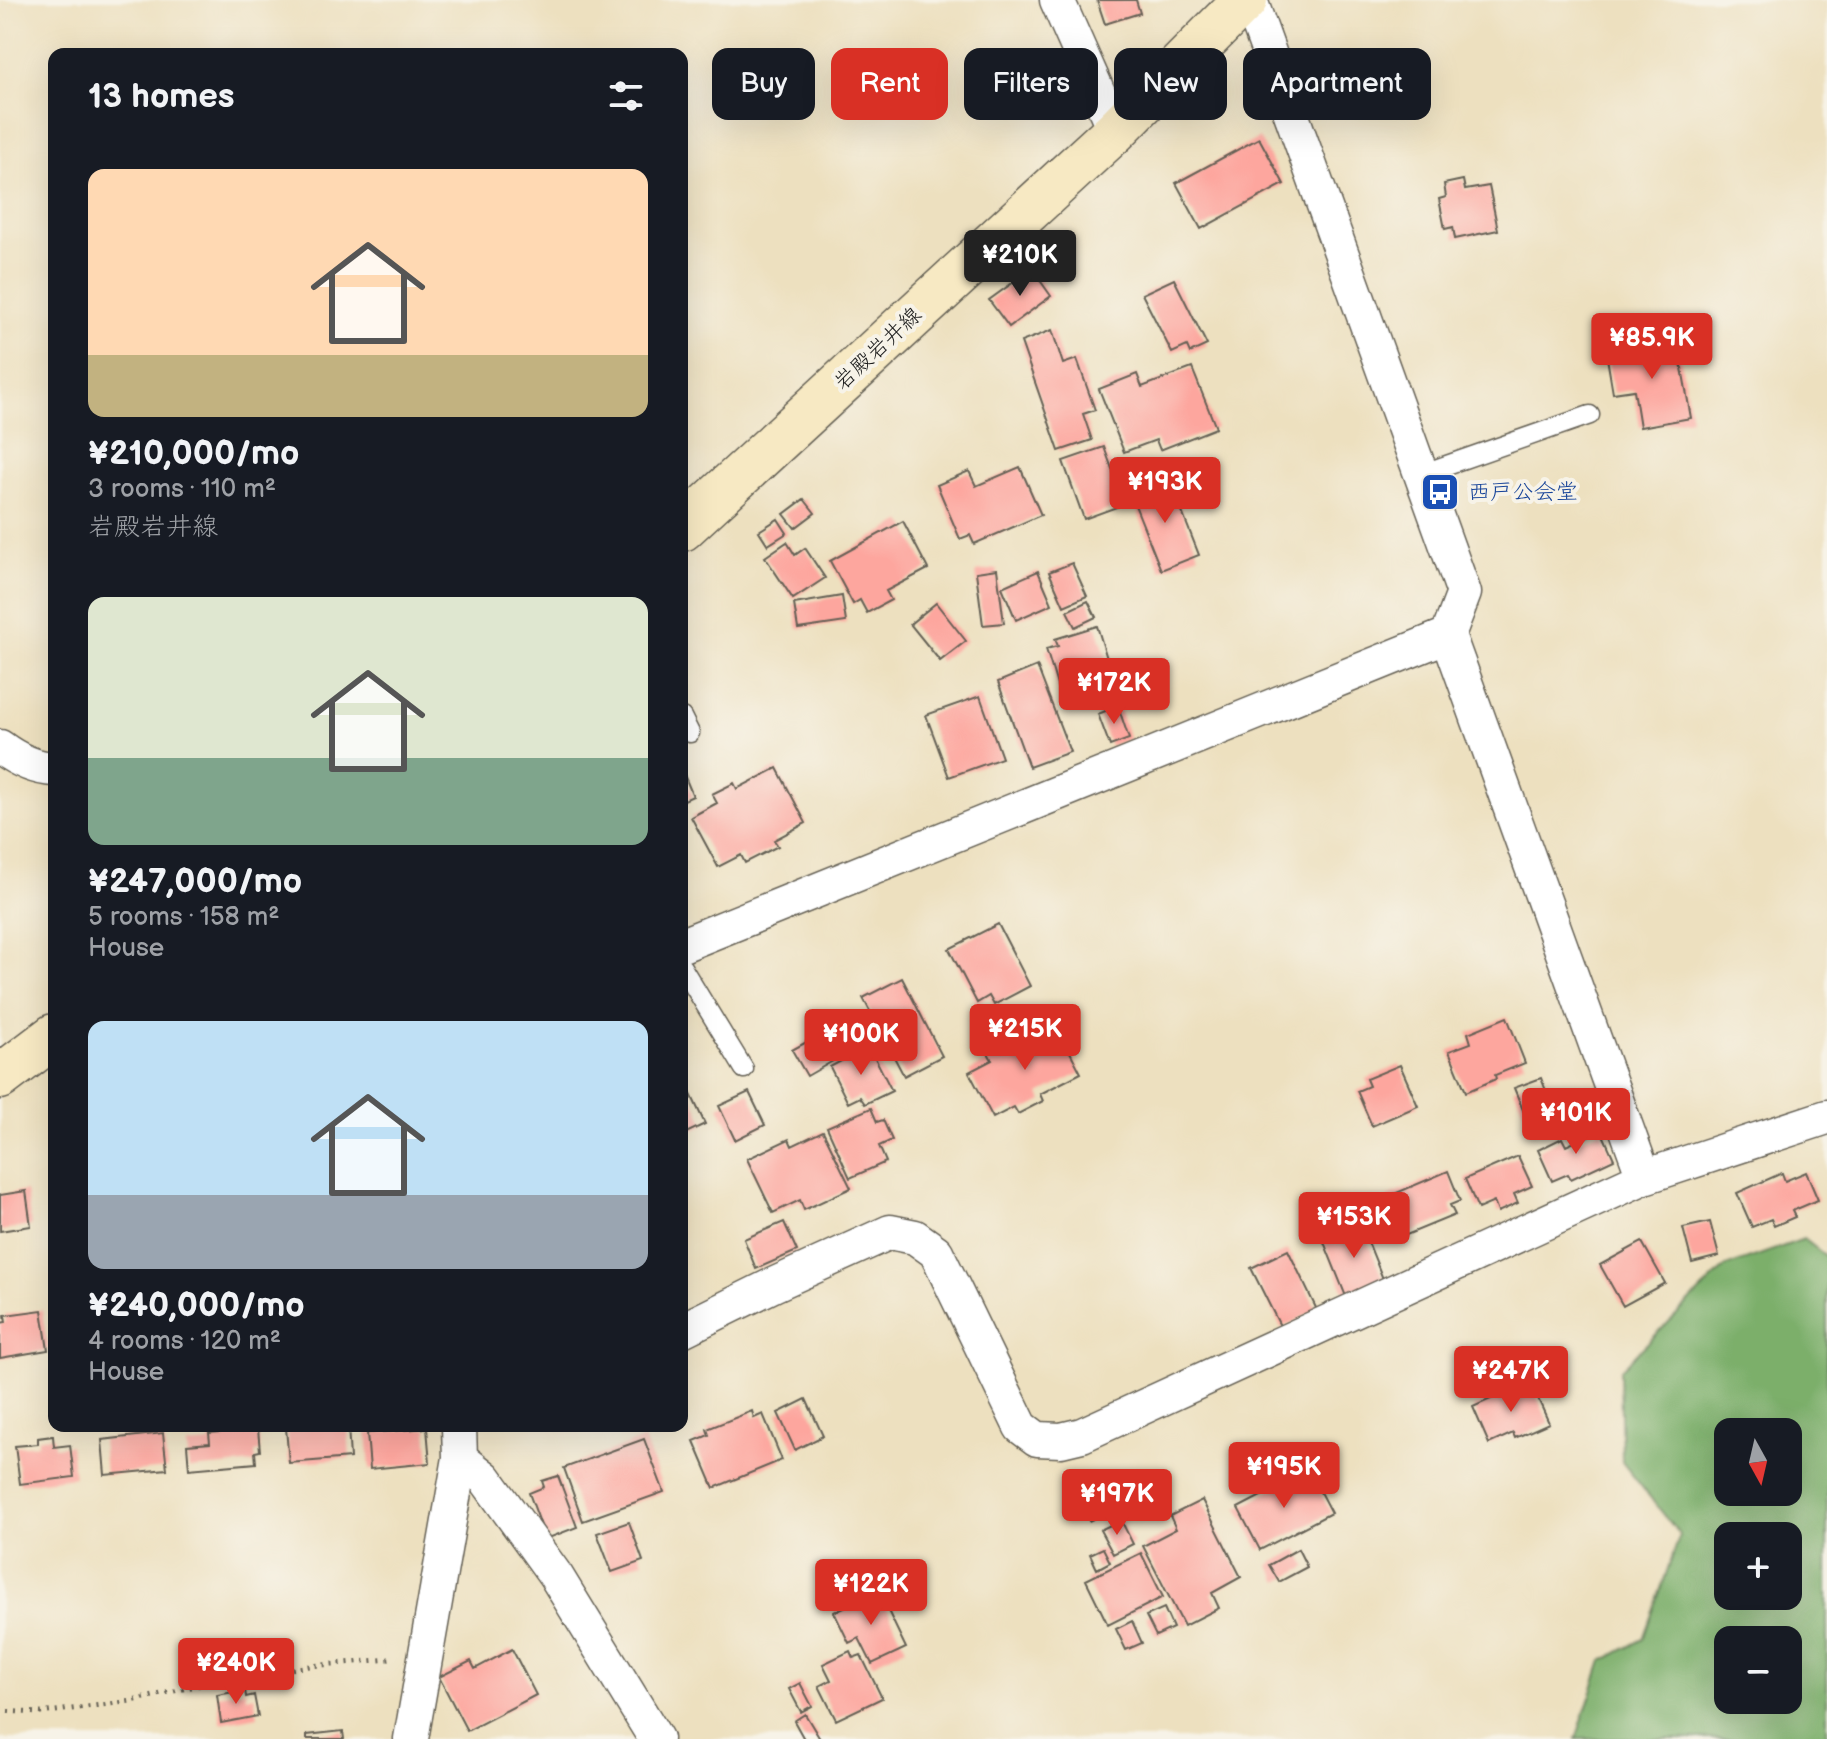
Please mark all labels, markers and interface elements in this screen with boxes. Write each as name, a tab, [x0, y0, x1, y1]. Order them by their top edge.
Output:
chip: Buy	[712, 48, 815, 120]
chip: Rent	[831, 48, 948, 120]
chip: Filters	[964, 48, 1098, 120]
chip: New	[1114, 48, 1227, 120]
chip: Apartment	[1243, 48, 1431, 120]
icon: filters	[604, 74, 648, 118]
text: 13 homes	[88, 76, 235, 117]
icon: home	[296, 221, 440, 365]
pin: ¥210K	[964, 230, 1076, 298]
text: ¥210K	[982, 240, 1058, 271]
street label: 岩殿岩井線	[829, 302, 927, 396]
pin: ¥85.9K	[1587, 313, 1717, 381]
text: ¥85.9K	[1609, 323, 1695, 354]
text: ¥210,000/mo	[88, 433, 299, 474]
pin: ¥193K	[1109, 457, 1221, 525]
text: ¥193K	[1127, 467, 1203, 498]
bus stop icon: 西戸公会堂	[1419, 471, 1461, 513]
text: 3 rooms · 110 m²	[88, 474, 276, 505]
place label: 西戸公会堂	[1468, 479, 1578, 506]
text: 岩殿岩井線	[88, 512, 218, 543]
icon: home	[296, 649, 440, 793]
pin: ¥172K	[1058, 658, 1170, 726]
text: ¥172K	[1077, 668, 1151, 699]
text: ¥247,000/mo	[88, 861, 302, 902]
text: 5 rooms · 158 m²	[88, 902, 280, 933]
text: House	[88, 933, 164, 964]
pin: ¥215K	[969, 1004, 1081, 1072]
pin: ¥100K	[805, 1009, 917, 1077]
text: ¥215K	[988, 1014, 1062, 1045]
text: ¥100K	[822, 1019, 900, 1050]
icon: home	[296, 1073, 440, 1217]
pin: ¥101K	[1520, 1088, 1632, 1156]
text: ¥101K	[1540, 1098, 1612, 1129]
pin: ¥153K	[1298, 1192, 1410, 1260]
text: ¥153K	[1317, 1202, 1391, 1233]
text: ¥240,000/mo	[88, 1285, 305, 1326]
text: 4 rooms · 120 m²	[88, 1326, 281, 1357]
pin: ¥247K	[1455, 1346, 1567, 1414]
text: ¥247K	[1472, 1356, 1550, 1387]
text: House	[88, 1357, 164, 1388]
north arrow	[1714, 1418, 1802, 1506]
map controls	[1714, 1418, 1802, 1714]
pin: ¥195K	[1228, 1442, 1340, 1510]
text: ¥195K	[1247, 1452, 1321, 1483]
pin: ¥197K	[1061, 1469, 1173, 1537]
text: ¥197K	[1080, 1479, 1154, 1510]
button: +	[1714, 1522, 1802, 1610]
pin: ¥122K	[815, 1559, 927, 1627]
text: ¥122K	[833, 1569, 909, 1600]
button: −	[1714, 1626, 1802, 1714]
pin: ¥240K	[180, 1638, 292, 1706]
text: ¥240K	[196, 1648, 276, 1679]

